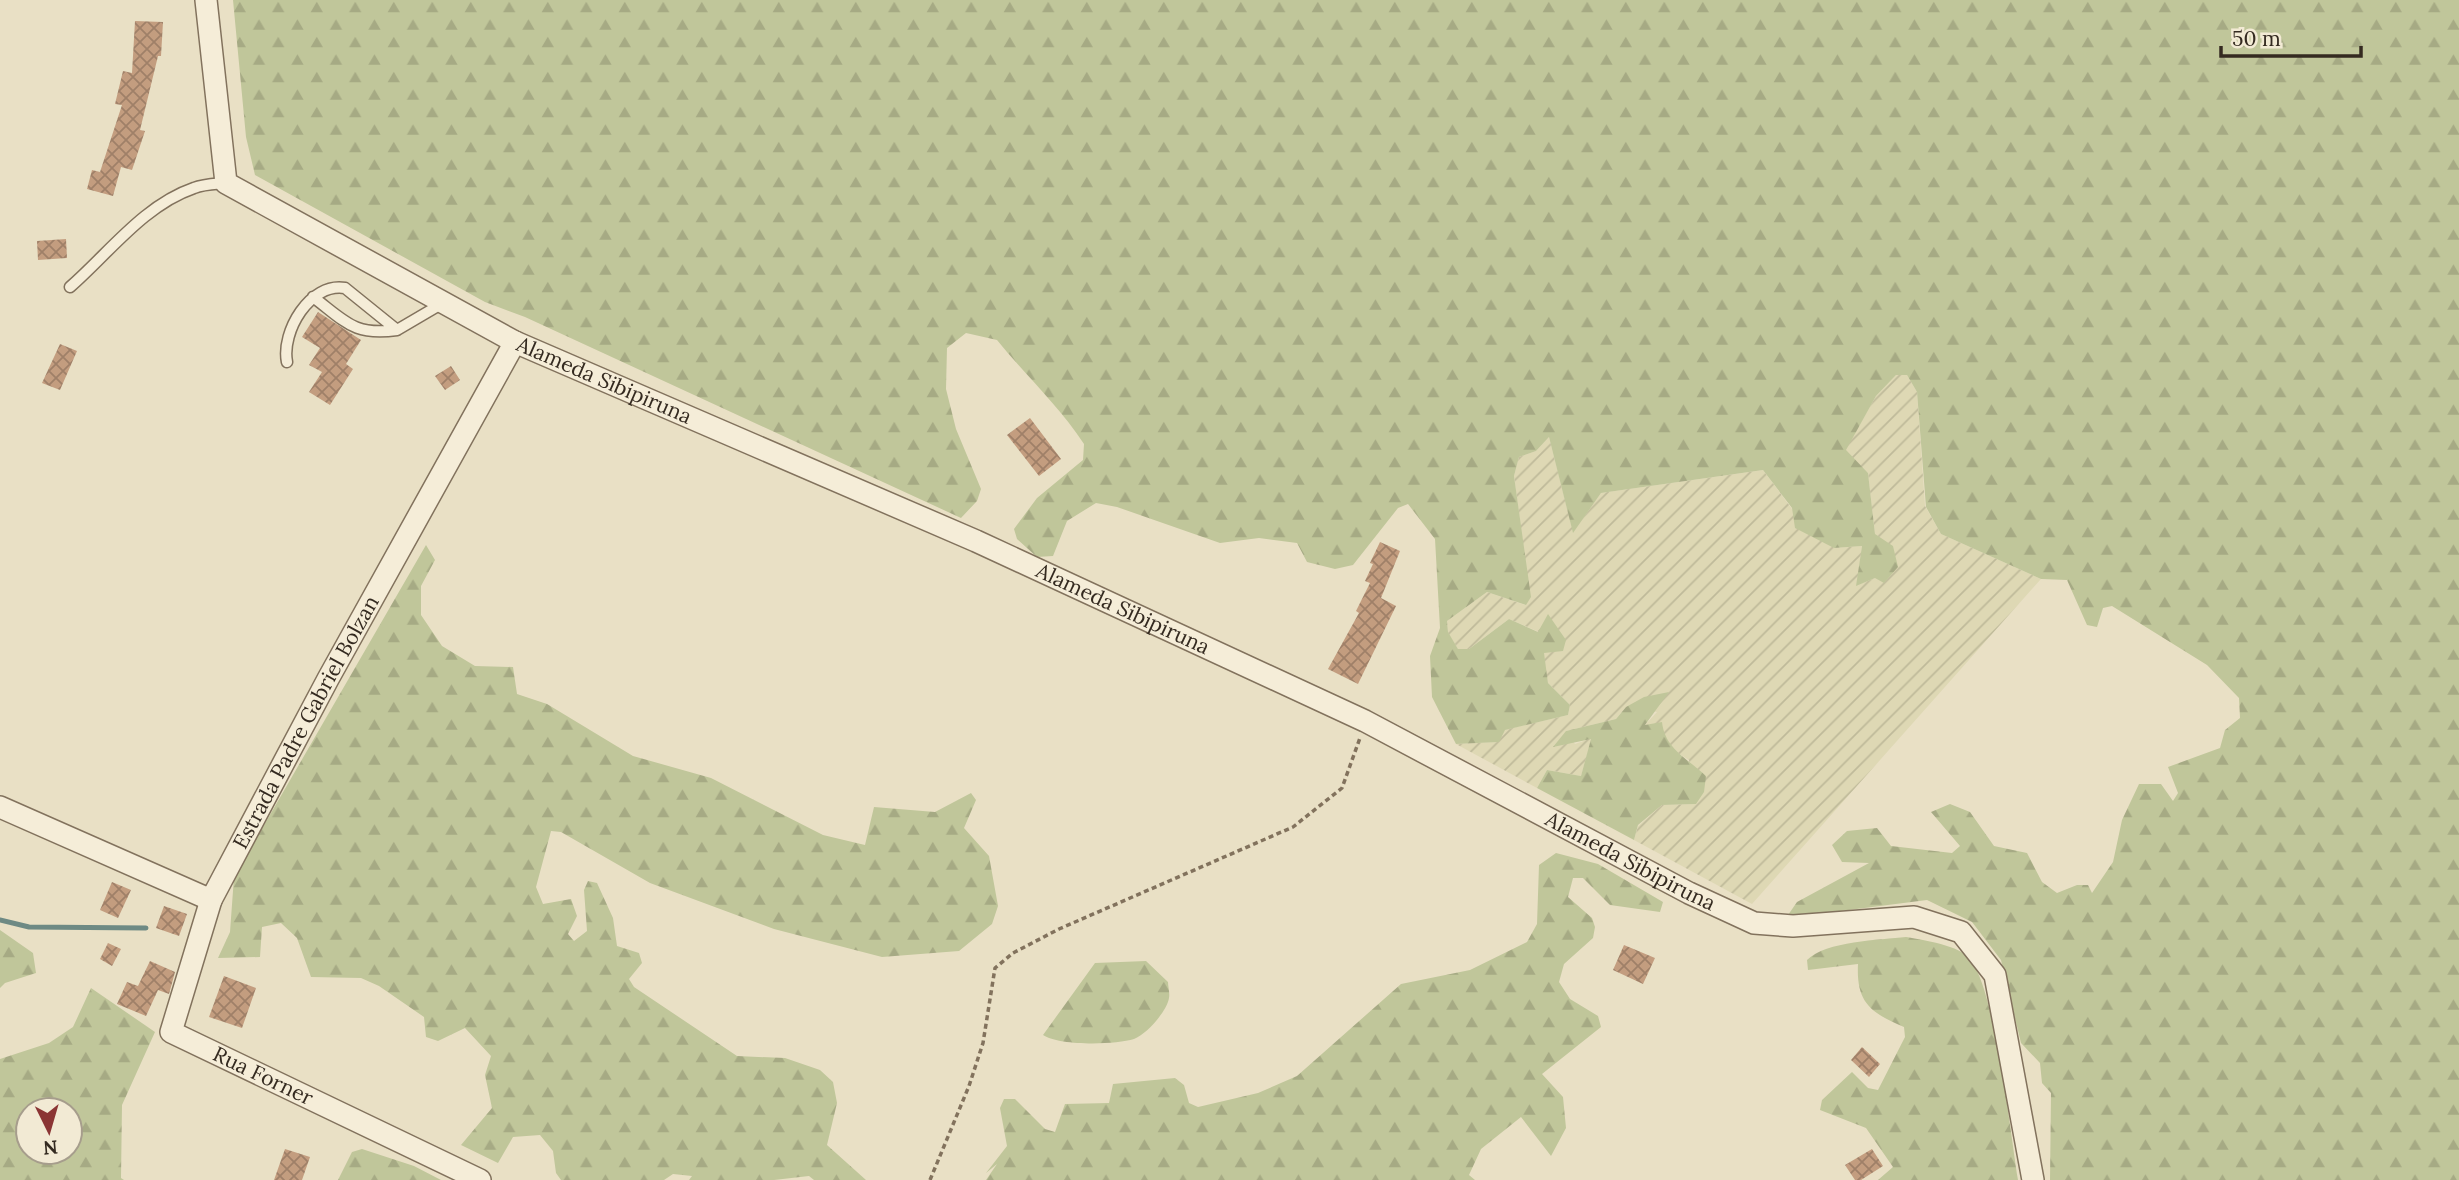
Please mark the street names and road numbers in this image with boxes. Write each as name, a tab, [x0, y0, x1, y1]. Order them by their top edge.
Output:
street label: Alameda Sibipiruna	[512, 330, 696, 430]
street label: Alameda Sibipiruna	[1031, 556, 1214, 660]
street label: Estrada Padre Gabriel Bolzan	[227, 591, 385, 853]
street label: Alameda Sibipiruna	[1540, 805, 1720, 916]
street label: Rua Forner	[209, 1040, 318, 1111]

